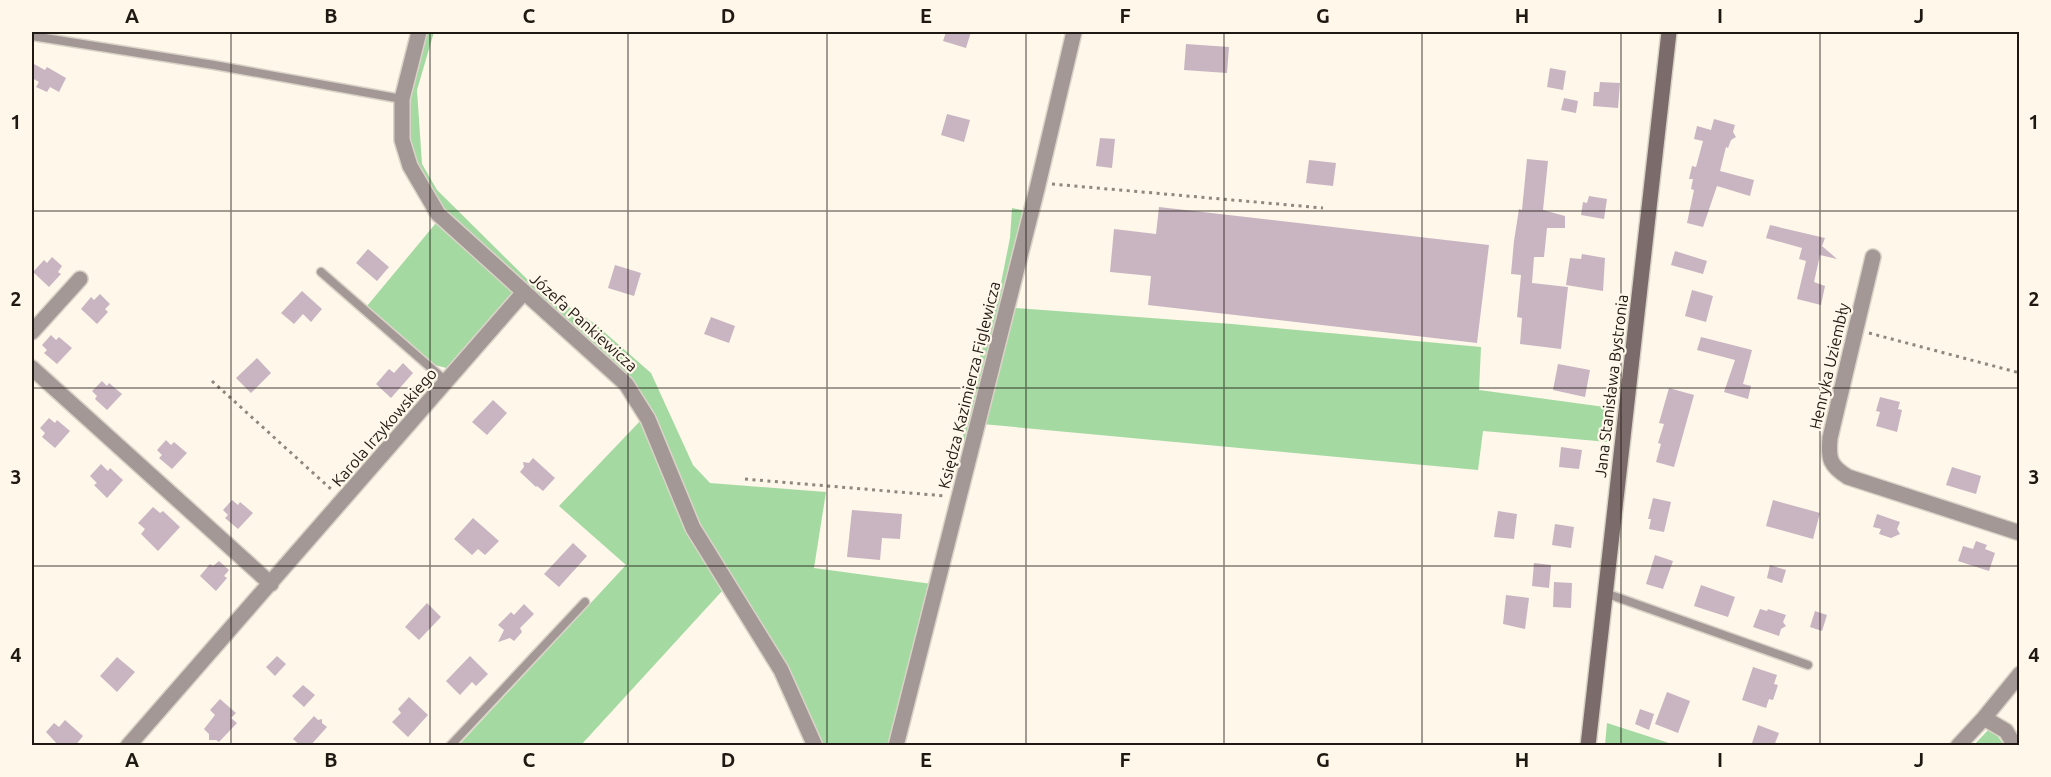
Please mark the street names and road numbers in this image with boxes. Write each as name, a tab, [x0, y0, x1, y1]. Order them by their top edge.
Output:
street label: Józefa Pankiewicza	[527, 269, 641, 375]
street label: Księdza Kazimierza Figlewicza	[934, 279, 1004, 491]
street label: Jana Stanisława Bystronia	[1591, 293, 1631, 479]
street label: Henryka Uziembły	[1806, 301, 1852, 431]
street label: Karola Irzykowskiego	[328, 364, 440, 490]

